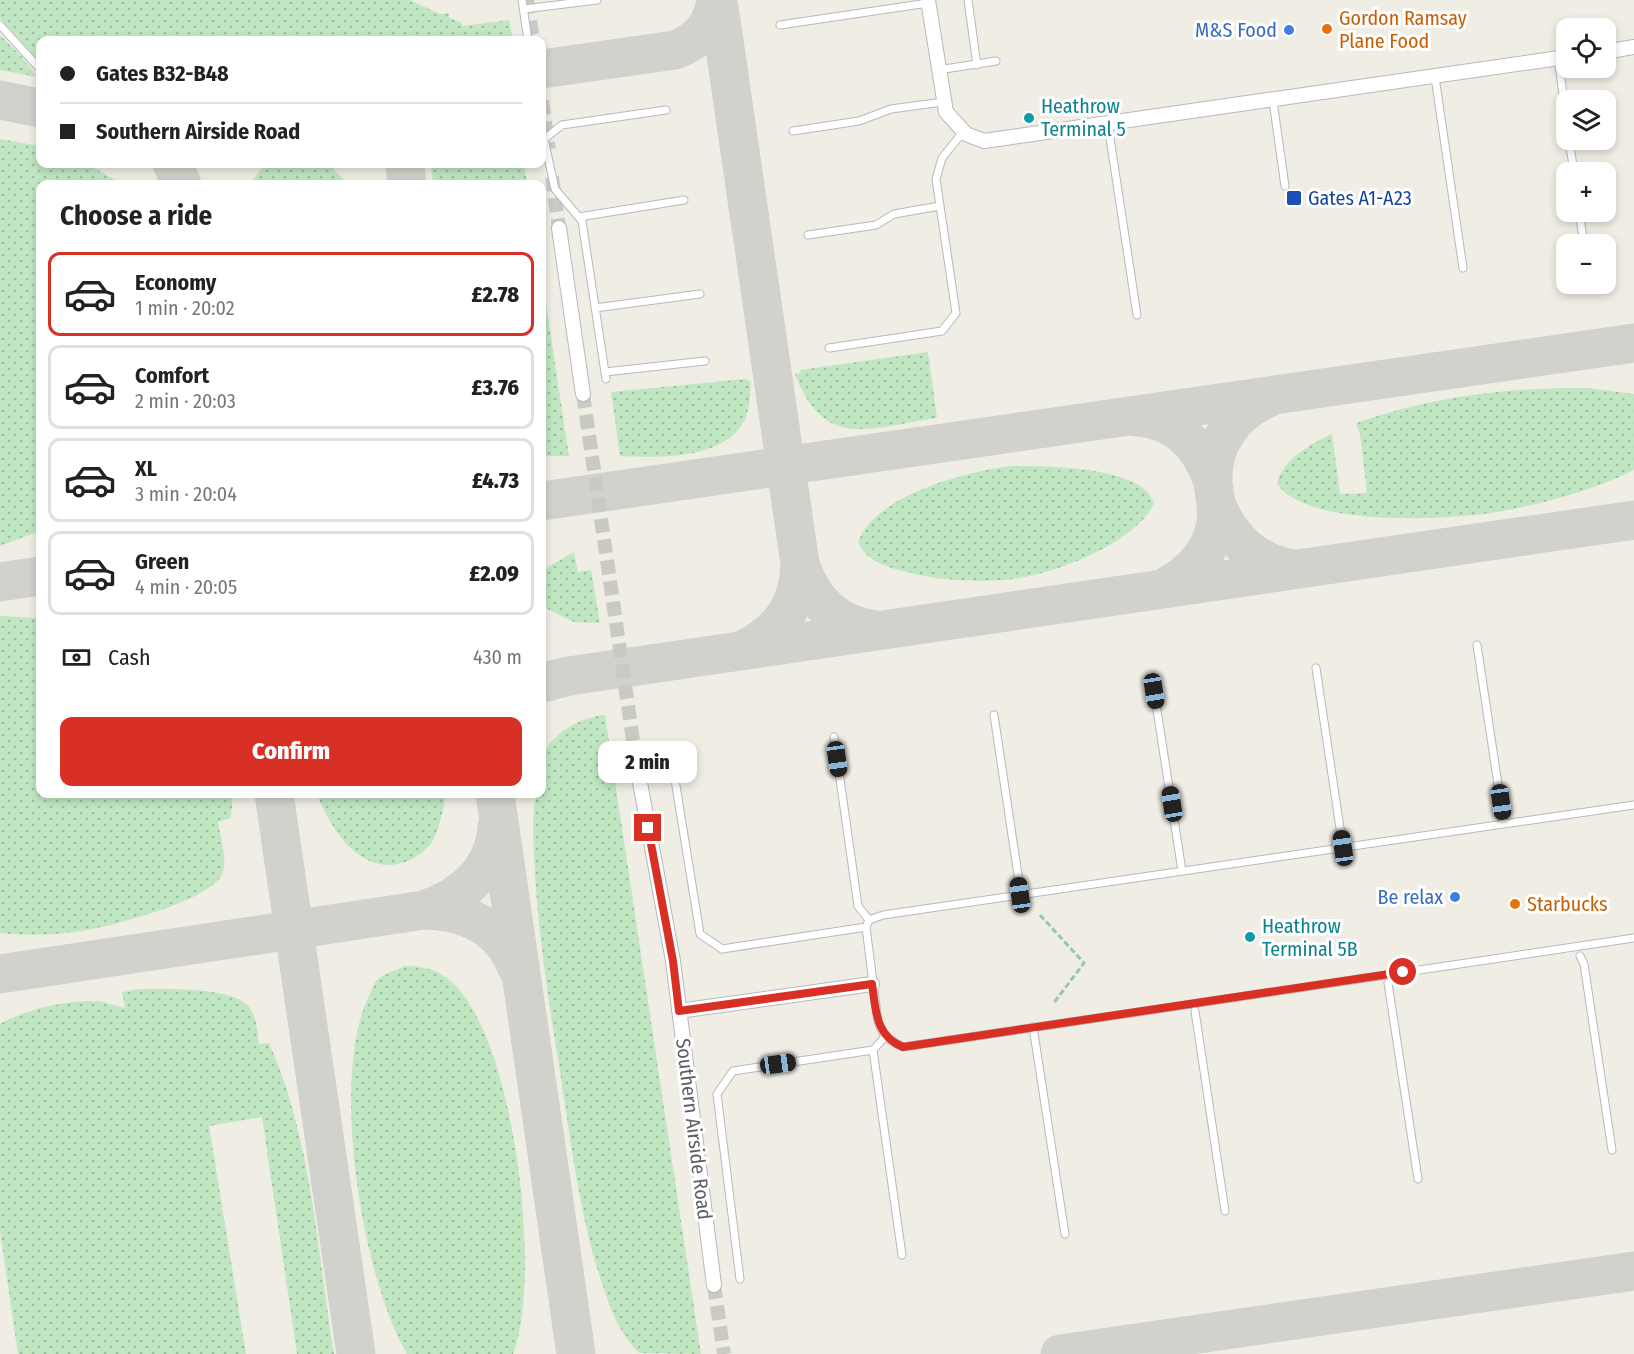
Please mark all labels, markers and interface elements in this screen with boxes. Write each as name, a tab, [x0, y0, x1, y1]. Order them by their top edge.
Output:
place label: Gordon Ramsay Plane Food	[1339, 6, 1467, 53]
place label: M&S Food	[1195, 18, 1277, 42]
map controls	[1556, 18, 1616, 294]
button: locate	[1556, 18, 1616, 78]
marker: Gordon Ramsay Plane Food	[1320, 22, 1334, 36]
marker: M&S Food	[1282, 23, 1296, 37]
text: Gates B32-B48	[96, 60, 229, 87]
button: layers	[1556, 90, 1616, 150]
place label: Heathrow Terminal 5	[1041, 94, 1126, 141]
marker: Heathrow Terminal 5	[1022, 111, 1036, 125]
text: Southern Airside Road	[96, 118, 300, 145]
button: +	[1556, 162, 1616, 222]
place label: Gates A1-A23	[1308, 186, 1412, 210]
marker: Gates A1-A23	[1285, 189, 1303, 207]
text: Choose a ride	[60, 200, 212, 232]
button: −	[1556, 234, 1616, 294]
icon: car	[63, 267, 117, 321]
text: Economy	[135, 269, 216, 296]
text: £2.78	[472, 281, 519, 308]
text: 1 min · 20:02	[135, 296, 235, 320]
icon: car	[63, 360, 117, 414]
text: Comfort	[135, 362, 209, 389]
text: £3.76	[472, 374, 519, 401]
text: 2 min · 20:03	[135, 389, 236, 413]
icon: car	[63, 453, 117, 507]
text: XL	[135, 455, 157, 482]
text: £4.73	[472, 467, 519, 494]
text: 3 min · 20:04	[135, 482, 237, 506]
icon: car	[63, 546, 117, 600]
text: Green	[135, 548, 189, 575]
text: £2.09	[469, 560, 519, 587]
text: 4 min · 20:05	[135, 575, 237, 599]
icon: cash	[60, 641, 93, 674]
text: Cash	[108, 644, 151, 671]
text: 430 m	[473, 645, 522, 669]
car	[1142, 672, 1166, 710]
button: Confirm	[60, 717, 522, 786]
car	[826, 740, 848, 778]
callout: 2 min	[598, 741, 698, 783]
text: 2 min	[625, 750, 670, 774]
car	[1490, 783, 1512, 821]
car	[1160, 785, 1184, 823]
route end	[634, 814, 661, 841]
car	[1332, 829, 1354, 867]
car	[1009, 876, 1031, 914]
place label: Be relax	[1377, 885, 1443, 909]
marker: Be relax	[1448, 890, 1462, 904]
place label: Starbucks	[1527, 892, 1608, 916]
marker: Starbucks	[1508, 897, 1522, 911]
place label: Heathrow Terminal 5B	[1262, 914, 1358, 961]
marker: Heathrow Terminal 5B	[1243, 930, 1257, 944]
route start	[1389, 958, 1416, 985]
street label: Southern Airside Road	[671, 1037, 717, 1221]
car	[759, 1053, 797, 1075]

